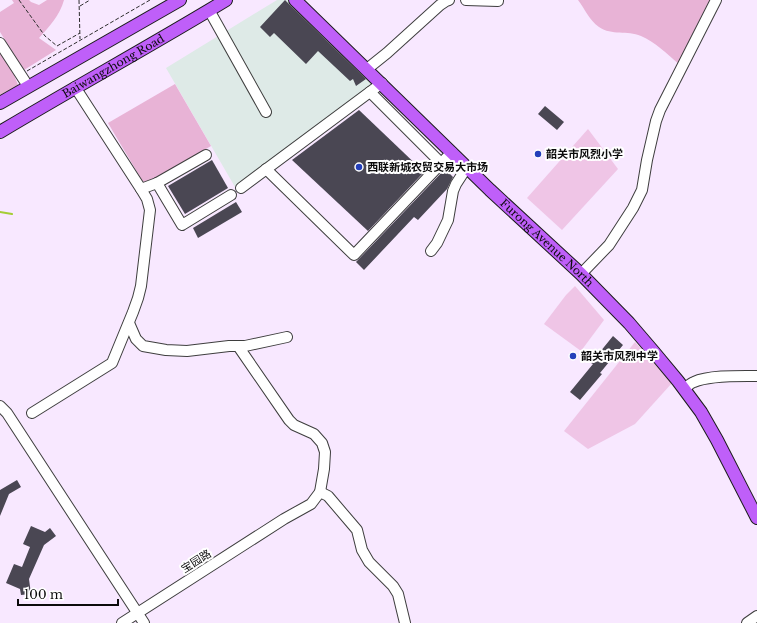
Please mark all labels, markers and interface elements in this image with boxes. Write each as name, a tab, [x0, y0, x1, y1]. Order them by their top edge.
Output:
street label: Baiwangzhong Road	[60, 31, 167, 101]
place label: 韶关市风烈小学	[546, 147, 623, 161]
marker: 韶关市风烈小学	[533, 149, 543, 159]
place label: 西联新城农贸交易大市场	[367, 160, 488, 174]
marker: 西联新城农贸交易大市场	[354, 162, 364, 172]
street label: Furong Avenue North	[497, 196, 597, 290]
place label: 韶关市风烈中学	[581, 349, 658, 363]
marker: 韶关市风烈中学	[568, 351, 578, 361]
street label: 宝园路	[178, 546, 214, 576]
scale bar	[18, 581, 118, 607]
text: 100 m	[24, 587, 63, 602]

